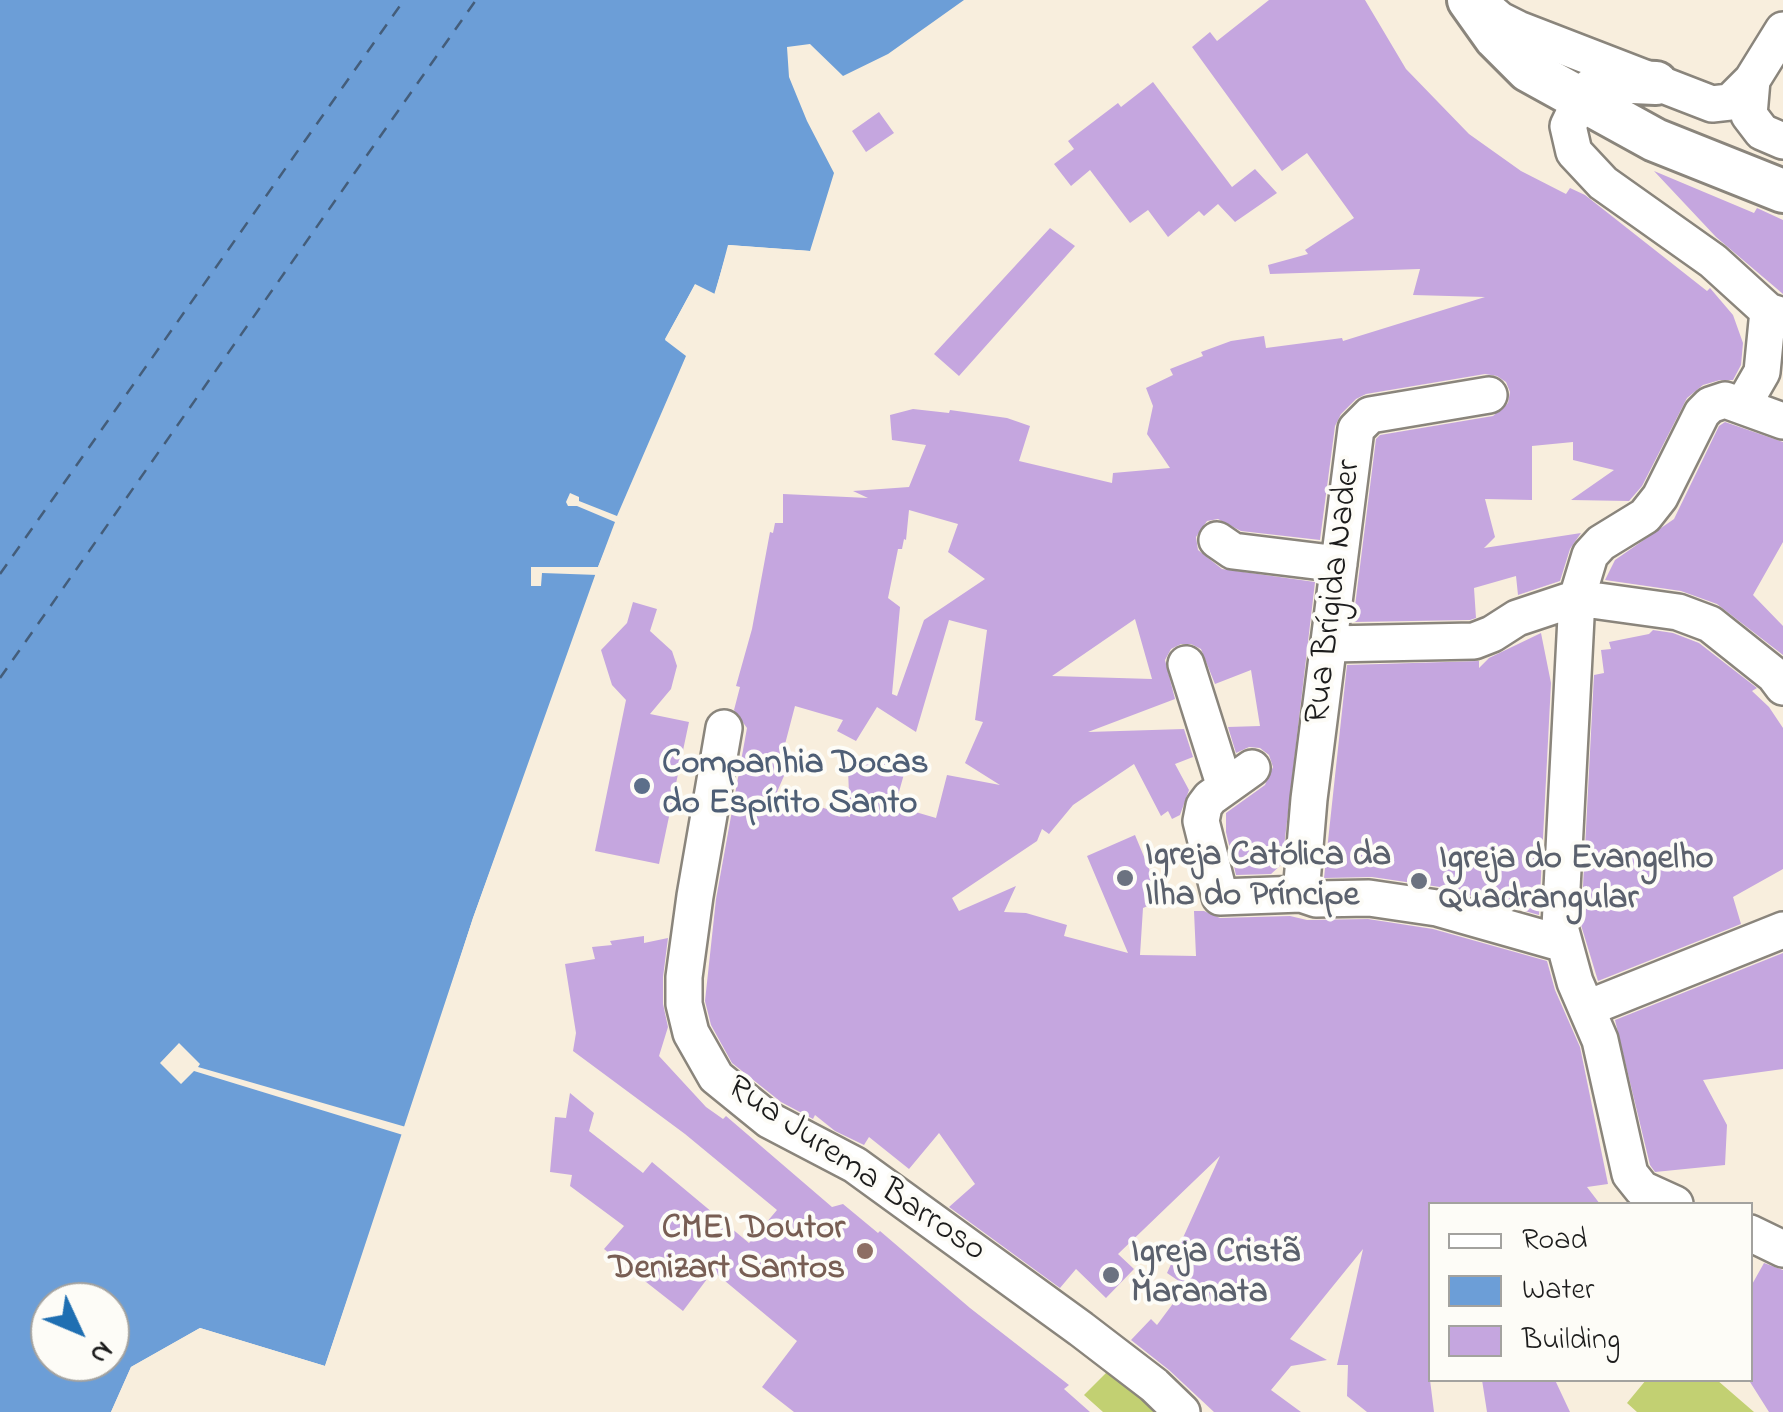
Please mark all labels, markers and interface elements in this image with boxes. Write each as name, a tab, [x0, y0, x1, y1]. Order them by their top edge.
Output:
street label: Rua Brígida Nader	[1299, 458, 1373, 726]
place label: Companhia Docas do Espírito Santo	[662, 745, 928, 827]
marker: Companhia Docas do Espírito Santo	[631, 775, 653, 797]
place label: Igreja Católica da Ilha do Príncipe	[1145, 837, 1391, 919]
place label: Igreja do Evangelho Quadrangular	[1439, 840, 1714, 922]
marker: Igreja Católica da Ilha do Príncipe	[1114, 867, 1136, 889]
marker: Igreja do Evangelho Quadrangular	[1408, 870, 1430, 892]
street label: Rua Jurema Barroso	[717, 1069, 993, 1273]
legend	[1428, 1202, 1753, 1382]
place label: CMEI Doutor Denizart Santos	[609, 1210, 845, 1292]
text: Road	[1522, 1219, 1587, 1263]
place label: Igreja Cristã Maranata	[1131, 1234, 1300, 1316]
marker: CMEI Doutor Denizart Santos	[854, 1240, 876, 1262]
marker: Igreja Cristã Maranata	[1100, 1264, 1122, 1286]
text: Water	[1522, 1269, 1594, 1313]
north arrow	[30, 1282, 130, 1382]
text: Building	[1522, 1319, 1620, 1363]
text: N	[79, 1331, 122, 1373]

